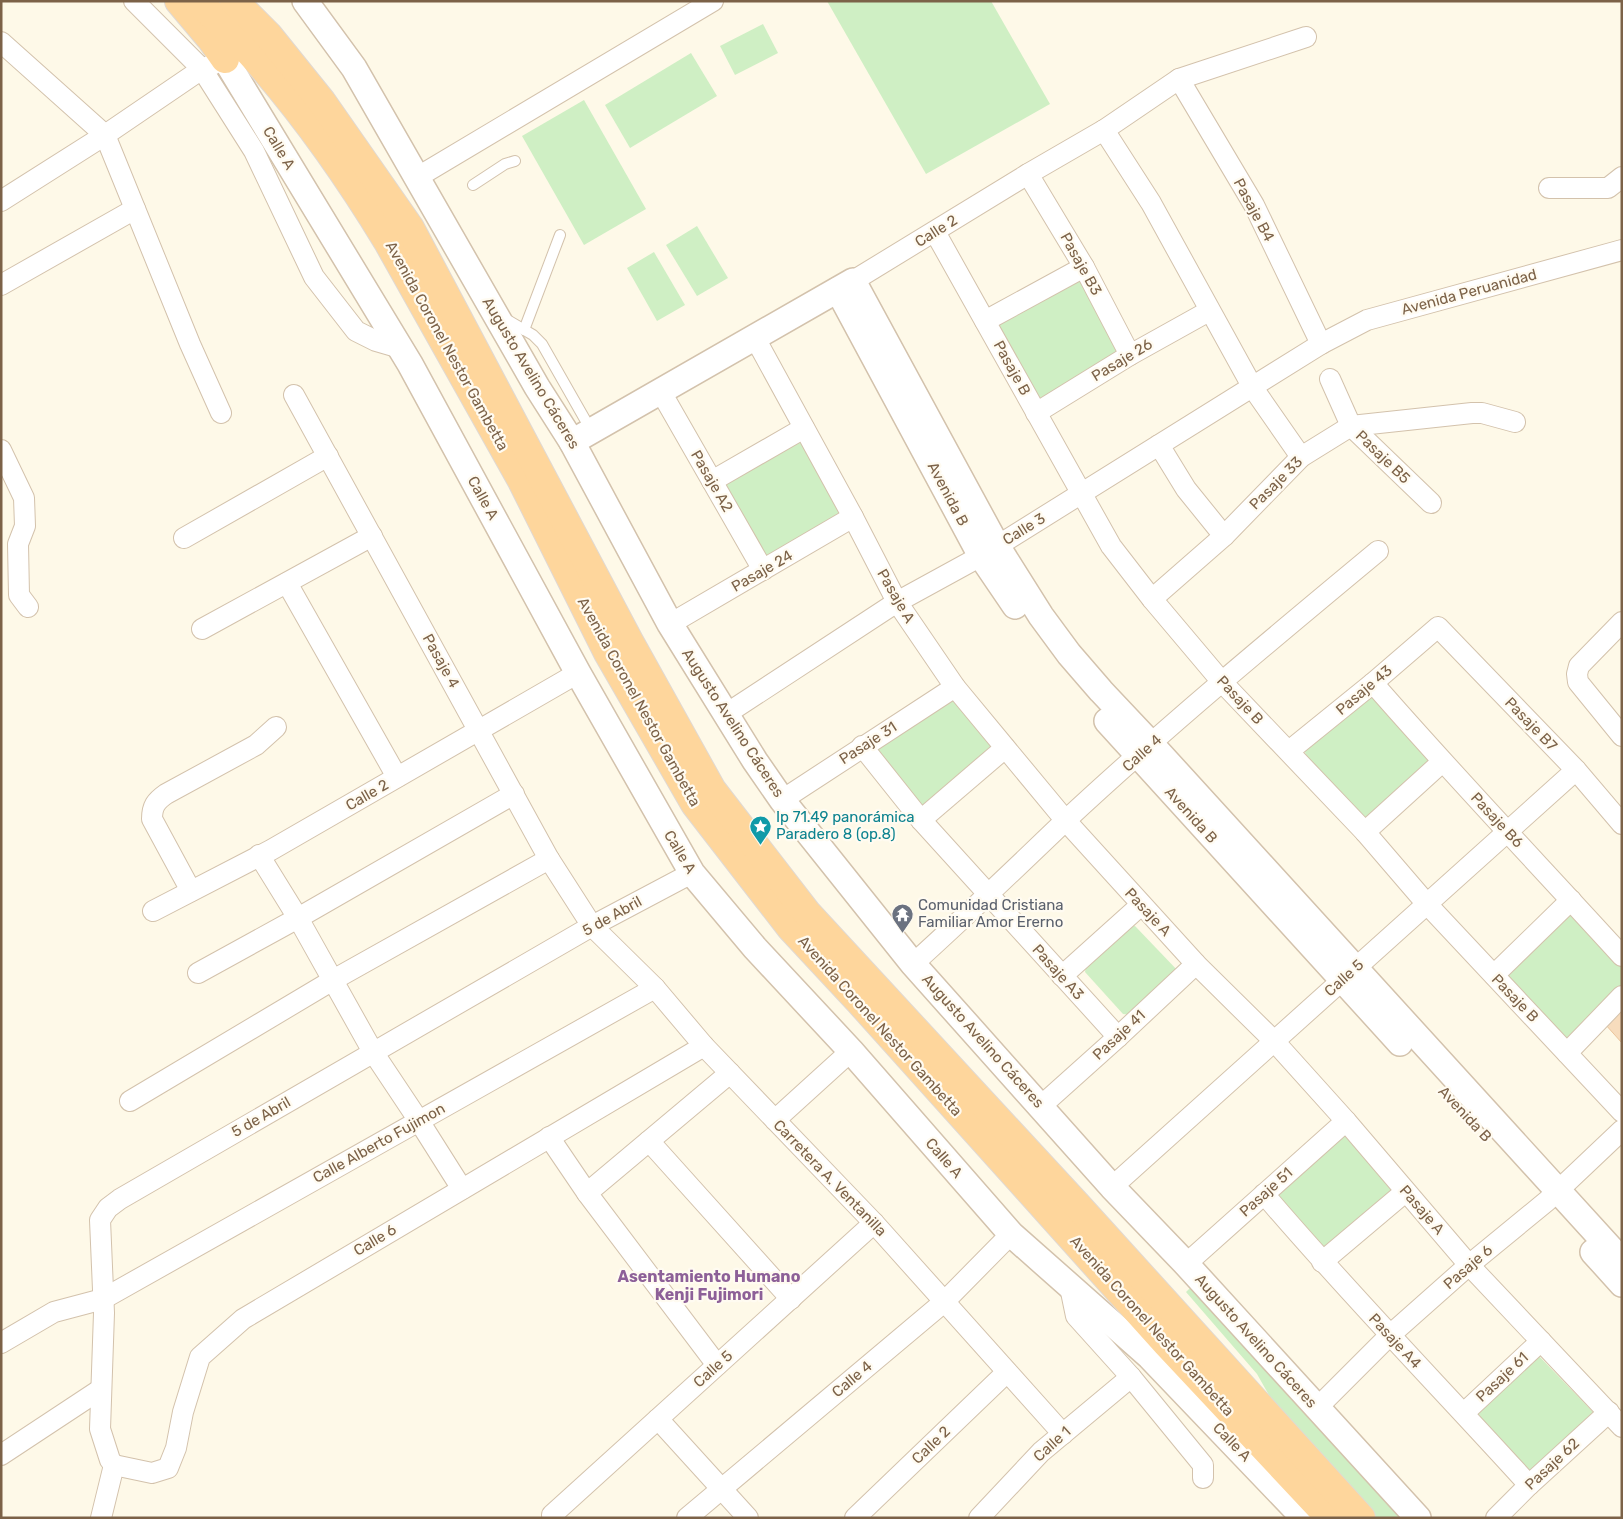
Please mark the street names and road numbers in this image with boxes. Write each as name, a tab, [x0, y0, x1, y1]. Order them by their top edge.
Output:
street label: Calle A	[259, 123, 299, 173]
street label: Pasaje B4	[1230, 175, 1278, 245]
street label: Calle 2	[912, 211, 961, 251]
street label: Pasaje B3	[1056, 230, 1106, 298]
street label: Avenida Coronel Nestor Gambetta	[382, 238, 512, 454]
street label: Avenida Peruanidad	[1399, 265, 1539, 319]
street label: Augusto Avelino Cáceres	[479, 294, 584, 452]
street label: Pasaje 26	[1088, 335, 1156, 385]
street label: Pasaje B	[990, 338, 1034, 398]
street label: Pasaje B5	[1352, 427, 1414, 487]
street label: Pasaje A2	[687, 447, 737, 515]
street label: Pasaje 33	[1246, 453, 1306, 513]
street label: Avenida B	[924, 459, 972, 529]
street label: Calle A	[464, 473, 502, 523]
street label: Calle 3	[999, 509, 1049, 549]
street label: Pasaje 24	[728, 546, 796, 596]
street label: Pasaje A	[873, 566, 919, 626]
street label: Avenida Coronel Nestor Gambetta	[574, 594, 704, 810]
street label: Pasaje 4	[419, 631, 463, 691]
street label: Augusto Avelino Cáceres	[678, 645, 788, 801]
street label: Pasaje 43	[1332, 661, 1396, 719]
street label: Pasaje B	[1213, 672, 1267, 728]
street label: Pasaje B7	[1501, 693, 1561, 755]
street label: Pasaje 31	[836, 718, 900, 768]
street label: Calle 4	[1119, 731, 1165, 775]
street label: Calle 2	[342, 776, 392, 814]
street label: Avenida B	[1161, 783, 1221, 847]
street label: Pasaje B6	[1467, 789, 1527, 851]
street label: Calle A	[660, 827, 700, 877]
street label: Pasaje A	[1121, 884, 1175, 940]
street label: 5 de Abril	[579, 892, 645, 940]
street label: Avenida Coronel Nestor Gambetta	[794, 932, 966, 1120]
street label: Pasaje A3	[1028, 941, 1088, 1003]
street label: Calle 5	[1321, 956, 1367, 1000]
street label: Augusto Avelino Cáceres	[918, 970, 1048, 1112]
street label: Pasaje B	[1488, 970, 1542, 1026]
street label: Pasaje 41	[1089, 1006, 1149, 1064]
street label: Avenida B	[1435, 1082, 1495, 1146]
street label: 5 de Abril	[228, 1093, 294, 1141]
street label: Calle Alberto Fujimon	[310, 1099, 448, 1187]
street label: Carretera A. Ventanilla	[770, 1116, 890, 1240]
street label: Calle A	[922, 1134, 966, 1182]
street label: Pasaje 51	[1236, 1164, 1296, 1220]
street label: Pasaje A	[1396, 1182, 1448, 1238]
street label: Calle 6	[350, 1220, 400, 1260]
street label: Avenida Coronel Nestor Gambetta	[1066, 1232, 1238, 1420]
street label: Pasaje 6	[1440, 1241, 1496, 1293]
street label: Augusto Avelino Cáceres	[1191, 1270, 1321, 1412]
street label: Pasaje A4	[1365, 1310, 1425, 1372]
street label: Calle 5	[690, 1347, 736, 1391]
street label: Pasaje 61	[1472, 1348, 1532, 1406]
street label: Calle 4	[828, 1357, 876, 1401]
street label: Calle A	[1209, 1419, 1255, 1465]
street label: Calle 2	[908, 1422, 954, 1468]
street label: Calle 1	[1030, 1423, 1074, 1465]
street label: Pasaje 62	[1521, 1434, 1583, 1494]

